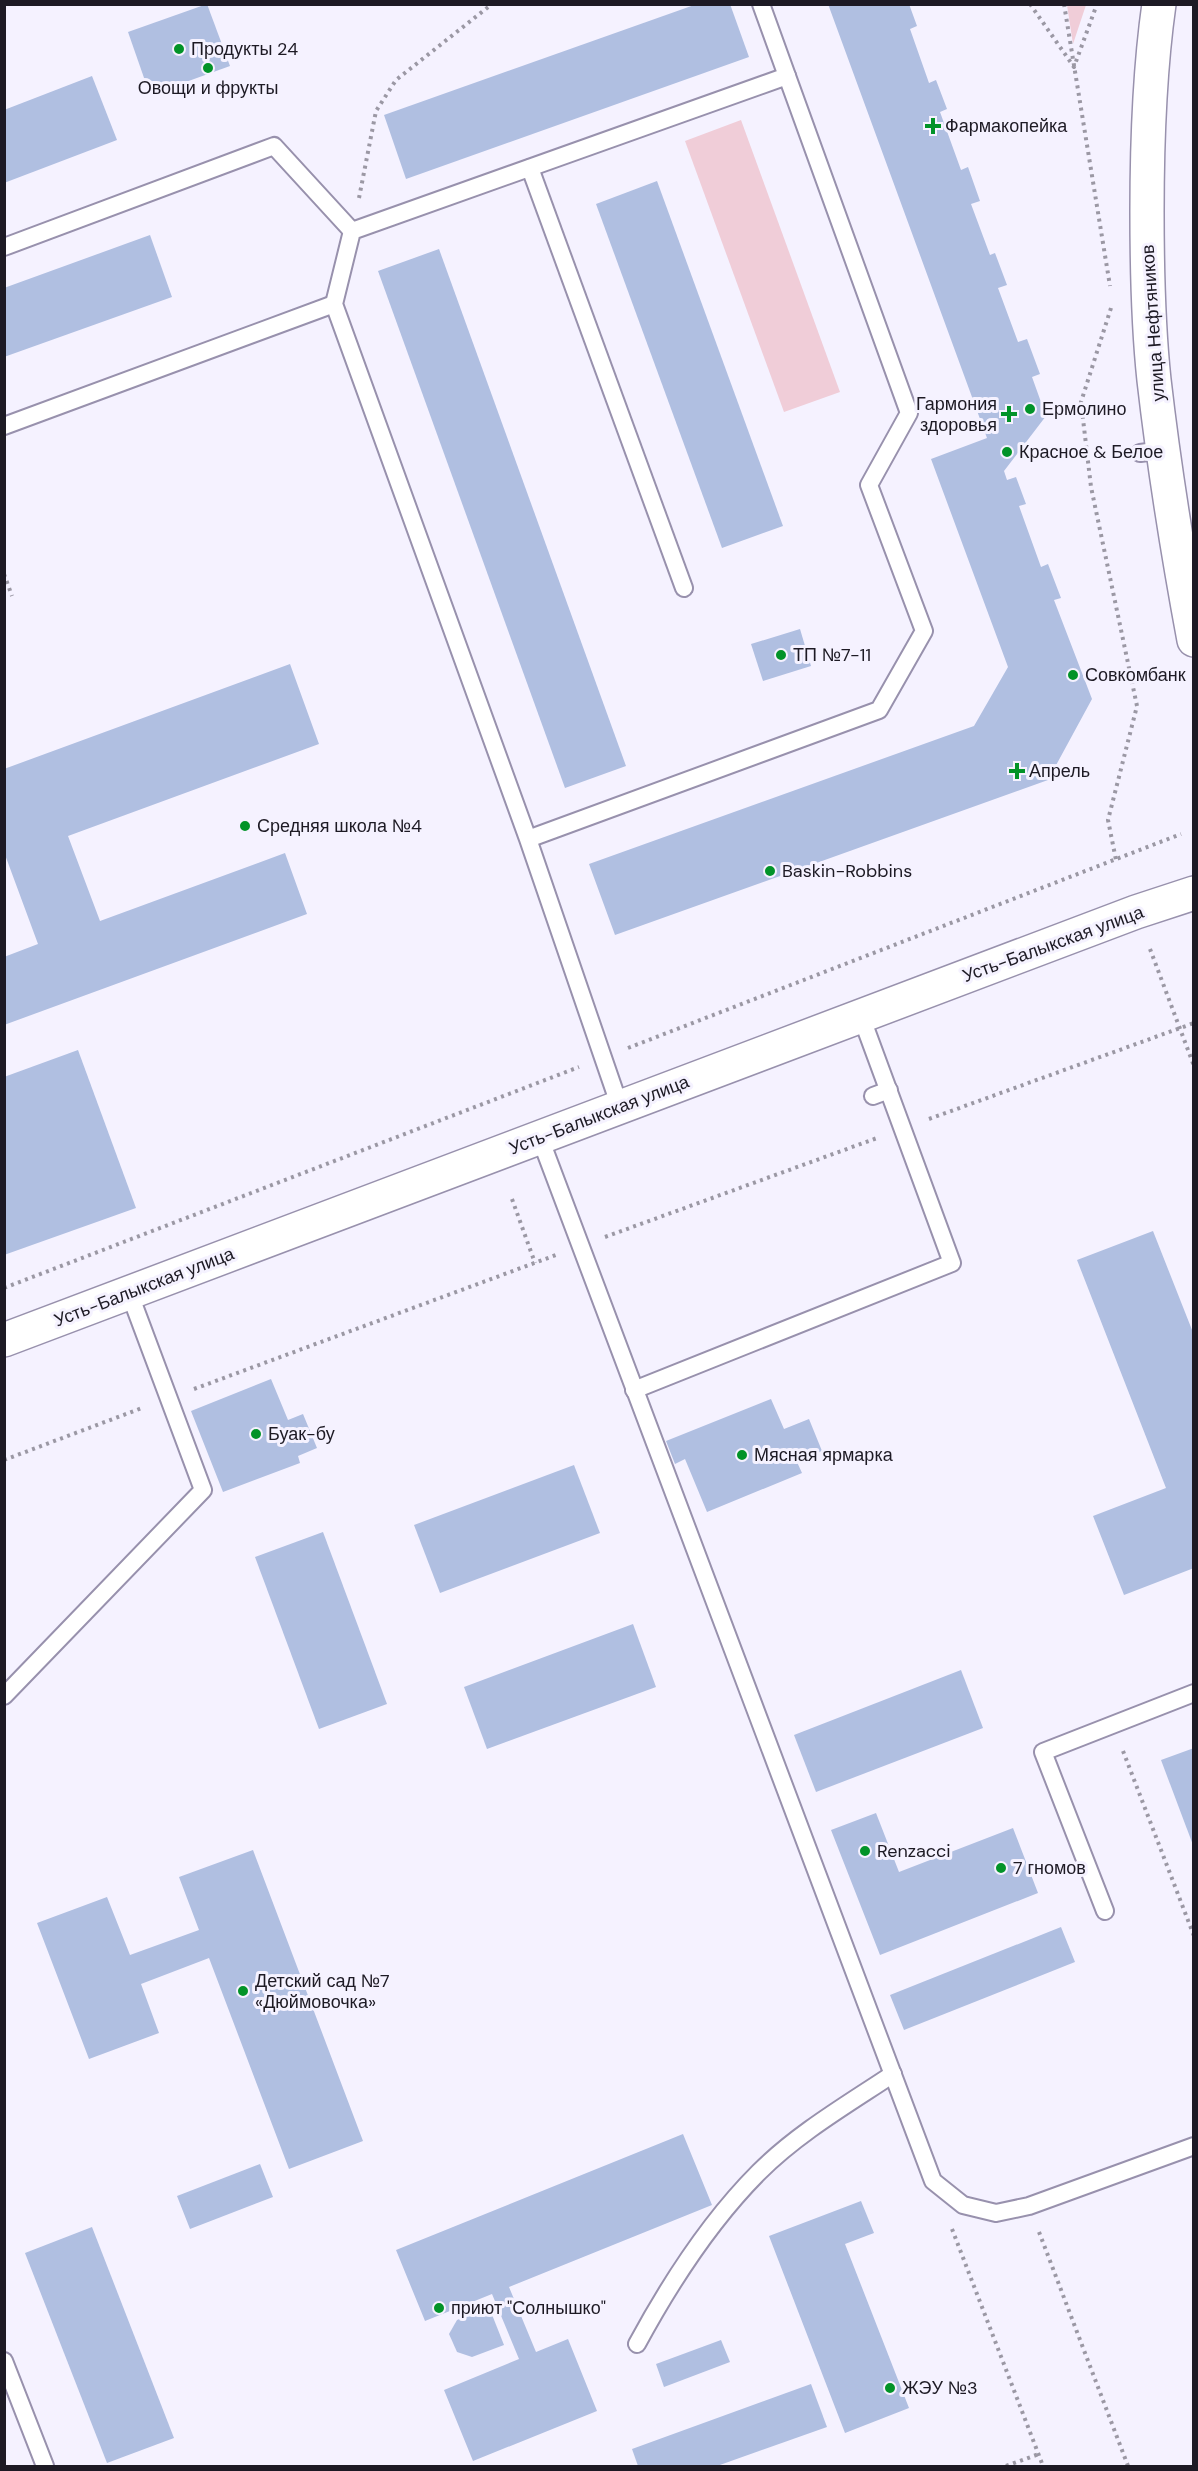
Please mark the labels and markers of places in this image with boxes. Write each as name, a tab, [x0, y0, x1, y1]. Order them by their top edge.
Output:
place label: Продукты 24	[191, 37, 298, 61]
marker: Продукты 24	[172, 42, 186, 56]
marker: Овощи и фрукты	[201, 61, 215, 75]
place label: Овощи и фрукты	[138, 76, 278, 100]
place label: Фармакопейка	[945, 114, 1068, 138]
marker: Фармакопейка	[926, 119, 940, 133]
place label: Гармония здоровья	[916, 392, 997, 437]
place label: Ермолино	[1042, 397, 1127, 421]
marker: Ермолино	[1023, 402, 1037, 416]
marker: Гармония здоровья	[1002, 407, 1016, 421]
place label: Красное & Белое	[1019, 440, 1163, 464]
marker: Красное & Белое	[1000, 445, 1014, 459]
place label: ТП №7-11	[793, 643, 871, 667]
marker: ТП №7-11	[774, 648, 788, 662]
place label: Совкомбанк	[1085, 663, 1186, 687]
marker: Совкомбанк	[1066, 668, 1080, 682]
place label: Апрель	[1029, 759, 1090, 783]
marker: Апрель	[1010, 764, 1024, 778]
place label: Средняя школа №4	[257, 814, 422, 838]
marker: Средняя школа №4	[238, 819, 252, 833]
place label: Baskin-Robbins	[782, 859, 912, 883]
marker: Baskin-Robbins	[763, 864, 777, 878]
place label: Буак-бу	[268, 1422, 335, 1446]
marker: Буак-бу	[249, 1427, 263, 1441]
place label: Мясная ярмарка	[754, 1443, 894, 1467]
marker: Мясная ярмарка	[735, 1448, 749, 1462]
place label: Renzacci	[877, 1839, 951, 1863]
marker: Renzacci	[858, 1844, 872, 1858]
place label: 7 гномов	[1013, 1856, 1086, 1880]
marker: 7 гномов	[994, 1861, 1008, 1875]
place label: Детский сад №7 «Дюймовочка»	[255, 1969, 390, 2014]
marker: Детский сад №7 «Дюймовочка»	[236, 1984, 250, 1998]
place label: приют "Солнышко"	[451, 2296, 606, 2320]
marker: приют "Солнышко"	[432, 2301, 446, 2315]
place label: ЖЭУ №3	[902, 2376, 978, 2400]
marker: ЖЭУ №3	[883, 2381, 897, 2395]

